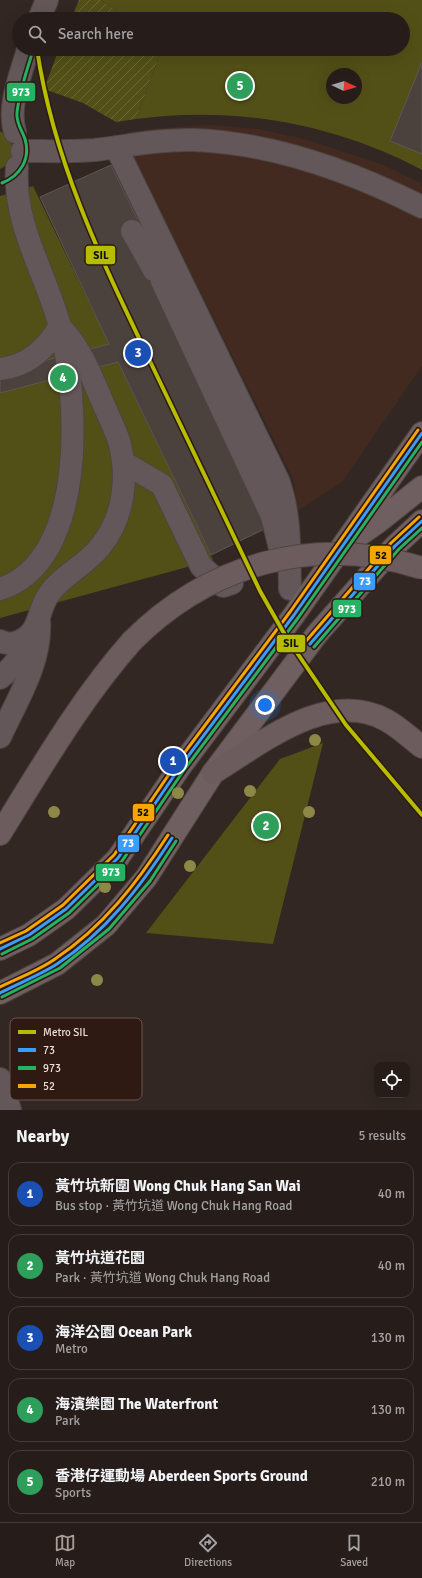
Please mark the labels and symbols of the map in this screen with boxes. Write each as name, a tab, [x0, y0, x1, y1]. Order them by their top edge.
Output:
north arrow	[326, 68, 362, 104]
pin: 5	[227, 71, 253, 101]
line badge: 973	[6, 82, 36, 102]
text: 973	[12, 86, 30, 99]
line badge: SIL	[85, 245, 116, 265]
text: SIL	[93, 249, 109, 262]
pin: 3	[125, 338, 151, 368]
pin: 4	[50, 363, 76, 393]
line badge: 52	[369, 545, 392, 565]
text: 52	[375, 549, 387, 562]
line badge: 73	[353, 572, 376, 591]
text: 73	[359, 575, 371, 588]
line badge: 973	[332, 599, 362, 618]
text: 973	[338, 603, 356, 616]
line badge: SIL	[276, 634, 306, 653]
text: SIL	[283, 637, 299, 650]
your location	[255, 695, 275, 715]
pin: 1	[160, 746, 186, 776]
line badge: 52	[132, 803, 155, 822]
text: 52	[137, 806, 149, 819]
pin: 2	[253, 811, 279, 841]
line badge: 73	[117, 834, 140, 853]
text: 73	[122, 837, 134, 850]
line badge: 973	[95, 863, 126, 882]
text: 973	[102, 866, 120, 879]
legend	[10, 1018, 142, 1100]
text: Metro SIL	[43, 1026, 89, 1039]
text: 73	[43, 1044, 55, 1057]
text: 973	[43, 1062, 61, 1075]
text: 52	[43, 1080, 55, 1093]

